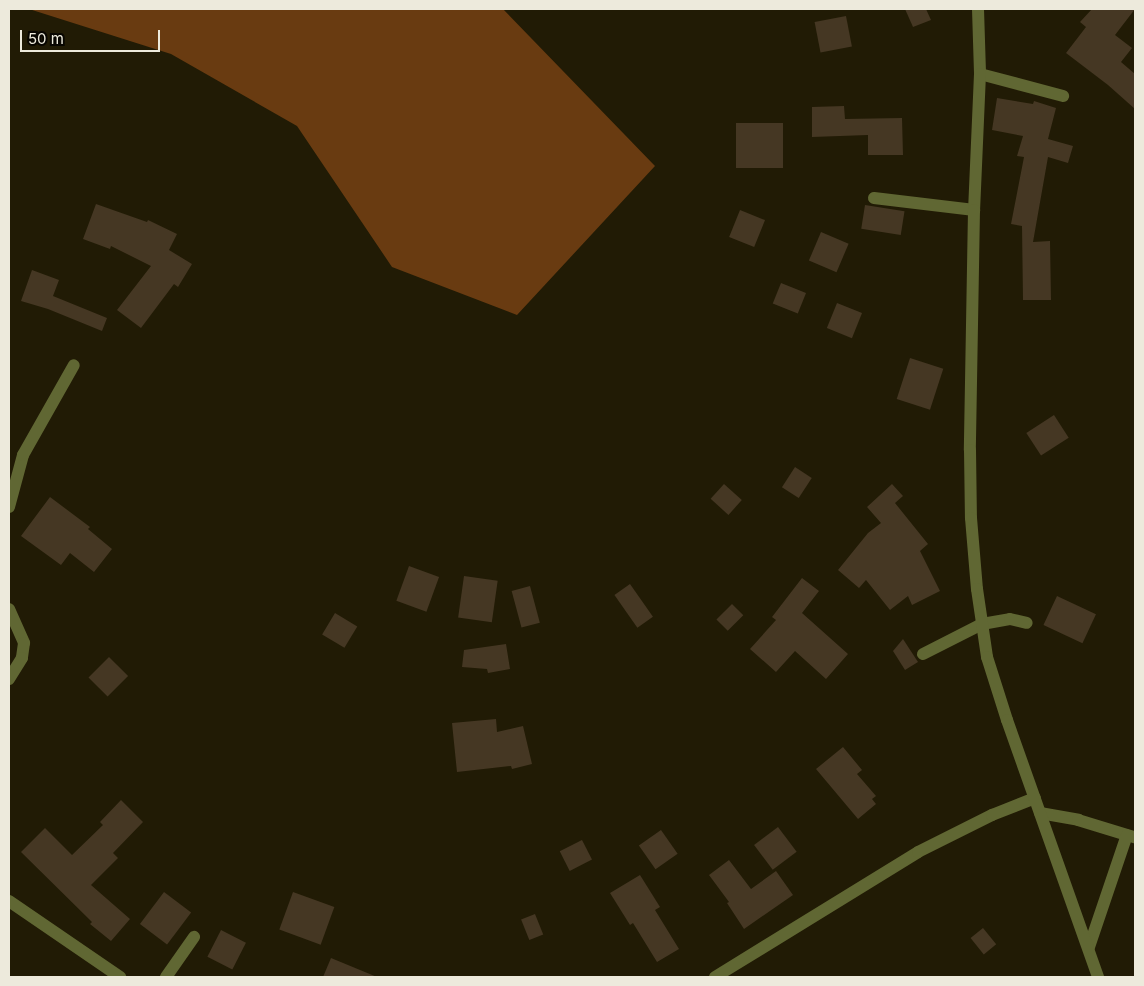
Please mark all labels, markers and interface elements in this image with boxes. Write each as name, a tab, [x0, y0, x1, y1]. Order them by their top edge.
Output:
scale bar	[22, 20, 162, 52]
text: 50 m	[28, 29, 64, 48]

